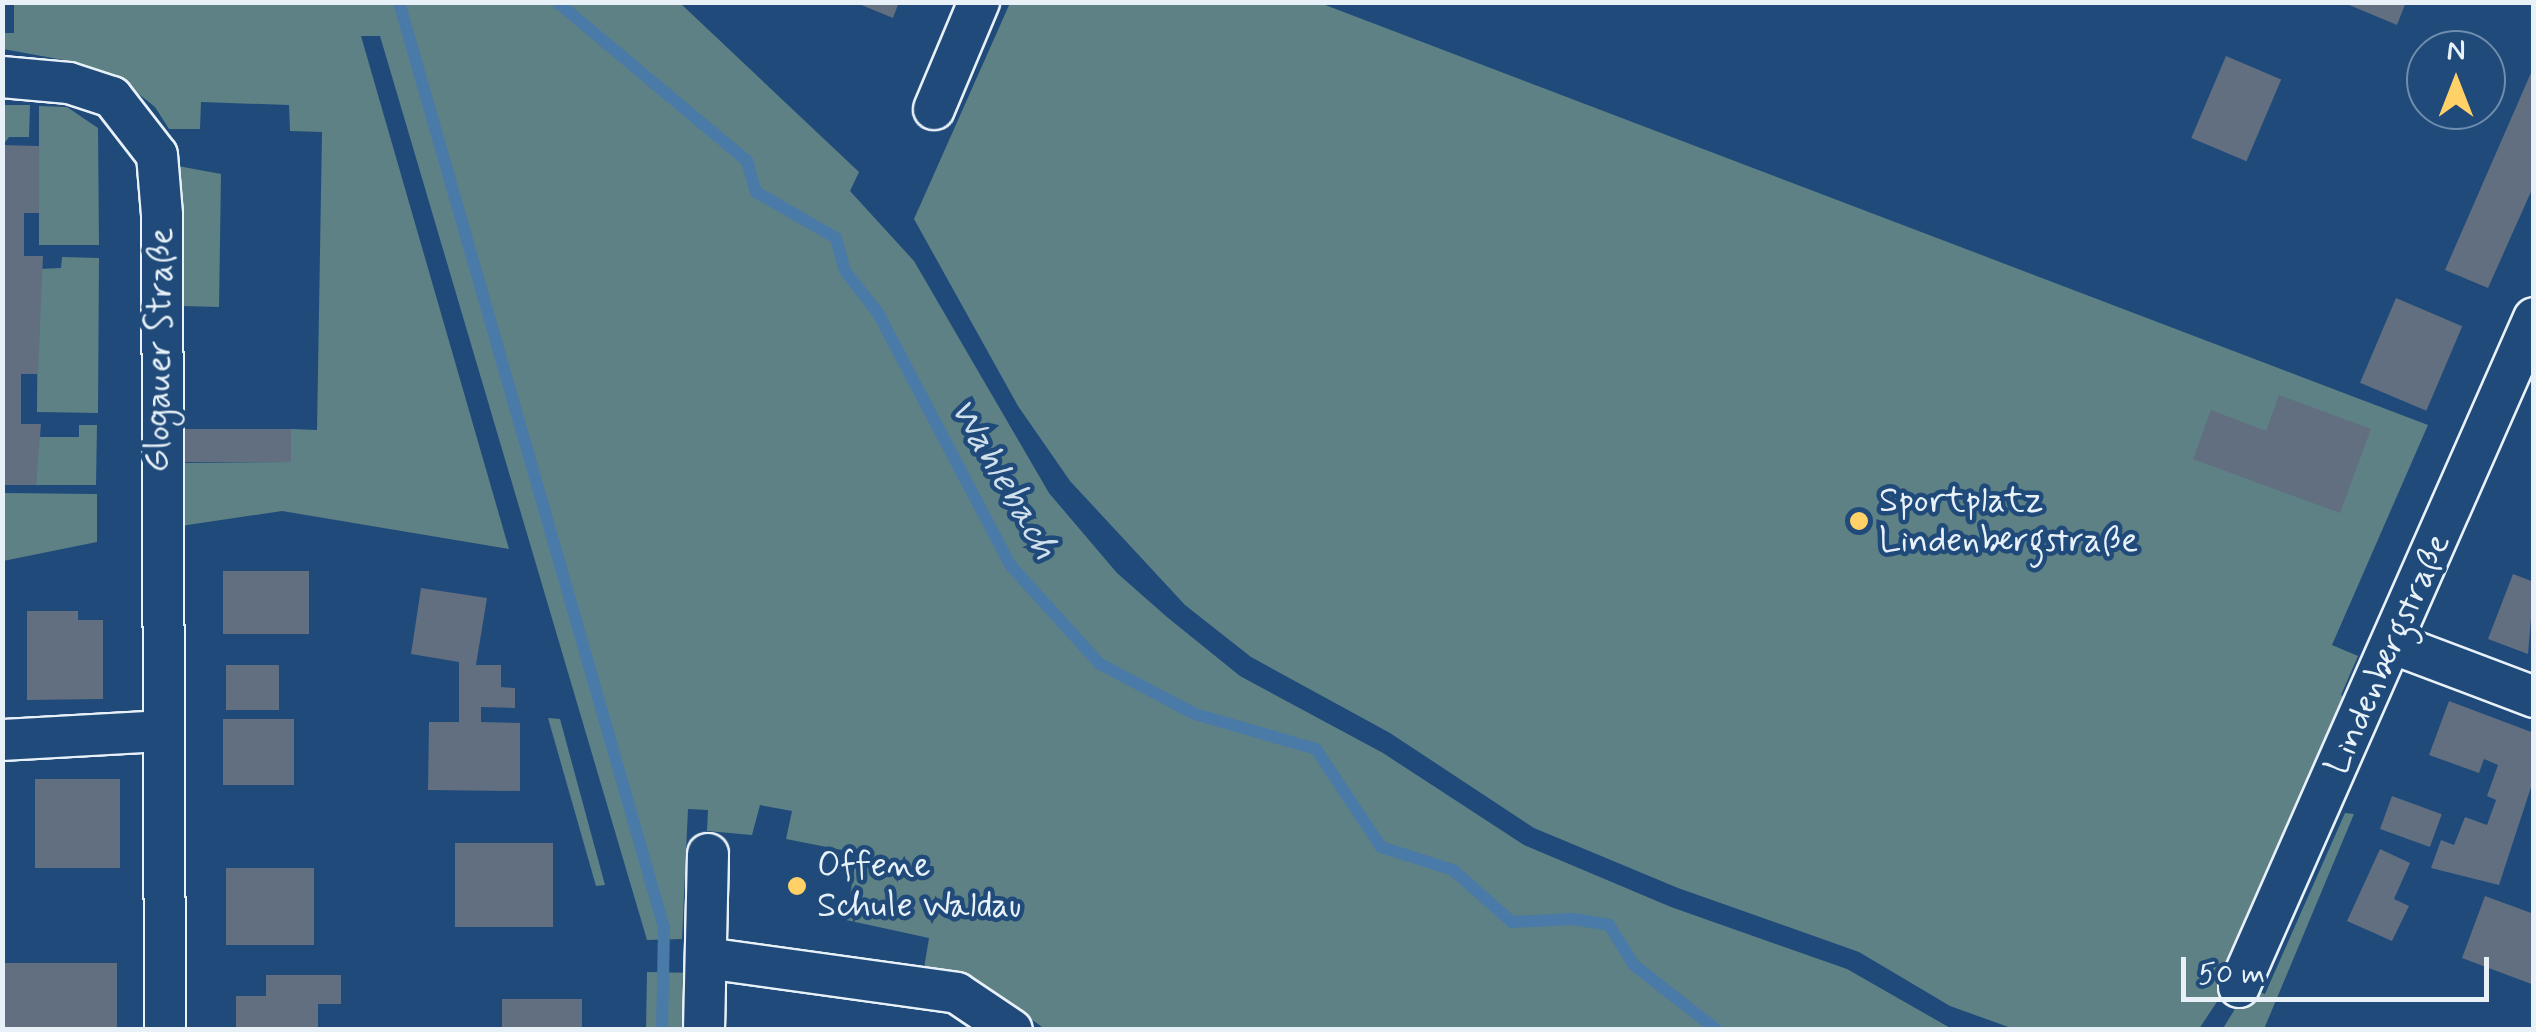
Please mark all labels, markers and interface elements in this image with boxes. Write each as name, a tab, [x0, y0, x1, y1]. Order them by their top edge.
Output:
north arrow	[2406, 30, 2506, 130]
text: N	[2447, 33, 2465, 70]
street label: Glogauer Straße	[137, 227, 183, 473]
water label: Wahlebach	[939, 390, 1067, 568]
place label: Sportplatz Lindenbergstraße	[1879, 480, 2138, 562]
marker: Sportplatz Lindenbergstraße	[1848, 510, 1870, 532]
street label: Lindenbergstraße	[2316, 527, 2460, 781]
place label: Offene Schule Waldau	[817, 845, 1035, 927]
marker: Offene Schule Waldau	[786, 875, 808, 897]
scale bar	[2186, 937, 2494, 999]
text: 50 m	[2198, 955, 2265, 994]

